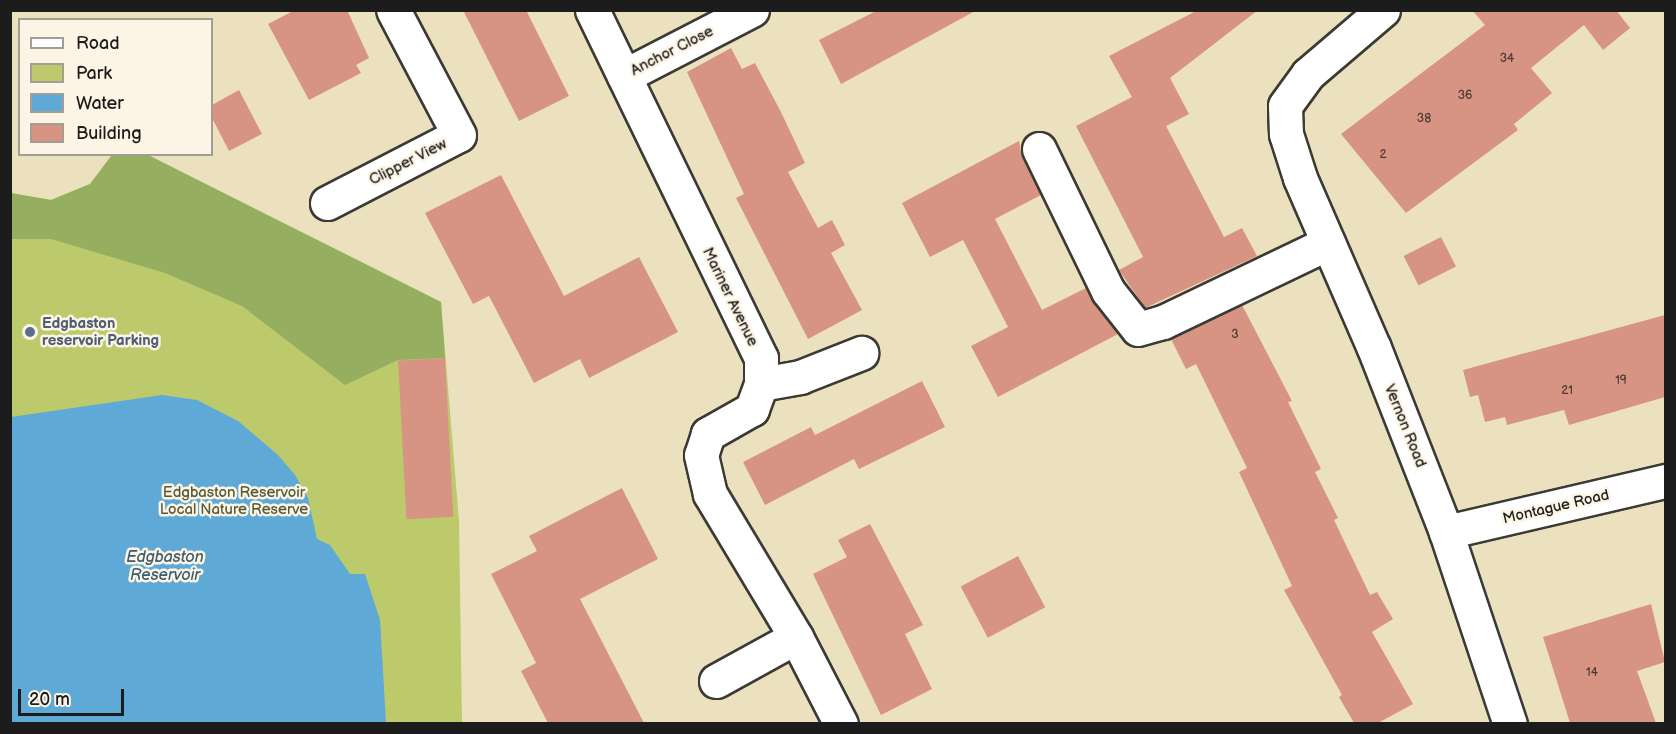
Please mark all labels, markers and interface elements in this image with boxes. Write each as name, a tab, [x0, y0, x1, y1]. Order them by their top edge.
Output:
legend	[18, 18, 213, 156]
street label: Anchor Close	[628, 22, 716, 80]
text: Road	[76, 33, 120, 54]
house number: 34	[1500, 52, 1514, 66]
text: Park	[76, 63, 112, 84]
house number: 36	[1458, 89, 1472, 103]
text: Water	[76, 93, 124, 114]
house number: 38	[1417, 112, 1431, 126]
text: Building	[76, 123, 142, 144]
street label: Clipper View	[366, 135, 450, 189]
house number: 2	[1379, 148, 1387, 162]
street label: Mariner Avenue	[698, 245, 762, 349]
place label: Edgbaston reservoir Parking	[42, 314, 159, 349]
marker: Edgbaston reservoir Parking	[23, 325, 37, 339]
house number: 3	[1231, 328, 1239, 342]
house number: 19	[1615, 374, 1627, 388]
street label: Vernon Road	[1380, 382, 1430, 470]
house number: 21	[1561, 384, 1573, 398]
park label: Edgbaston Reservoir Local Nature Reserve	[160, 483, 308, 518]
street label: Montague Road	[1501, 486, 1611, 528]
water label: Edgbaston Reservoir	[126, 548, 204, 586]
house number: 14	[1586, 666, 1598, 680]
scale bar	[21, 677, 128, 715]
text: 20 m	[29, 689, 70, 710]

